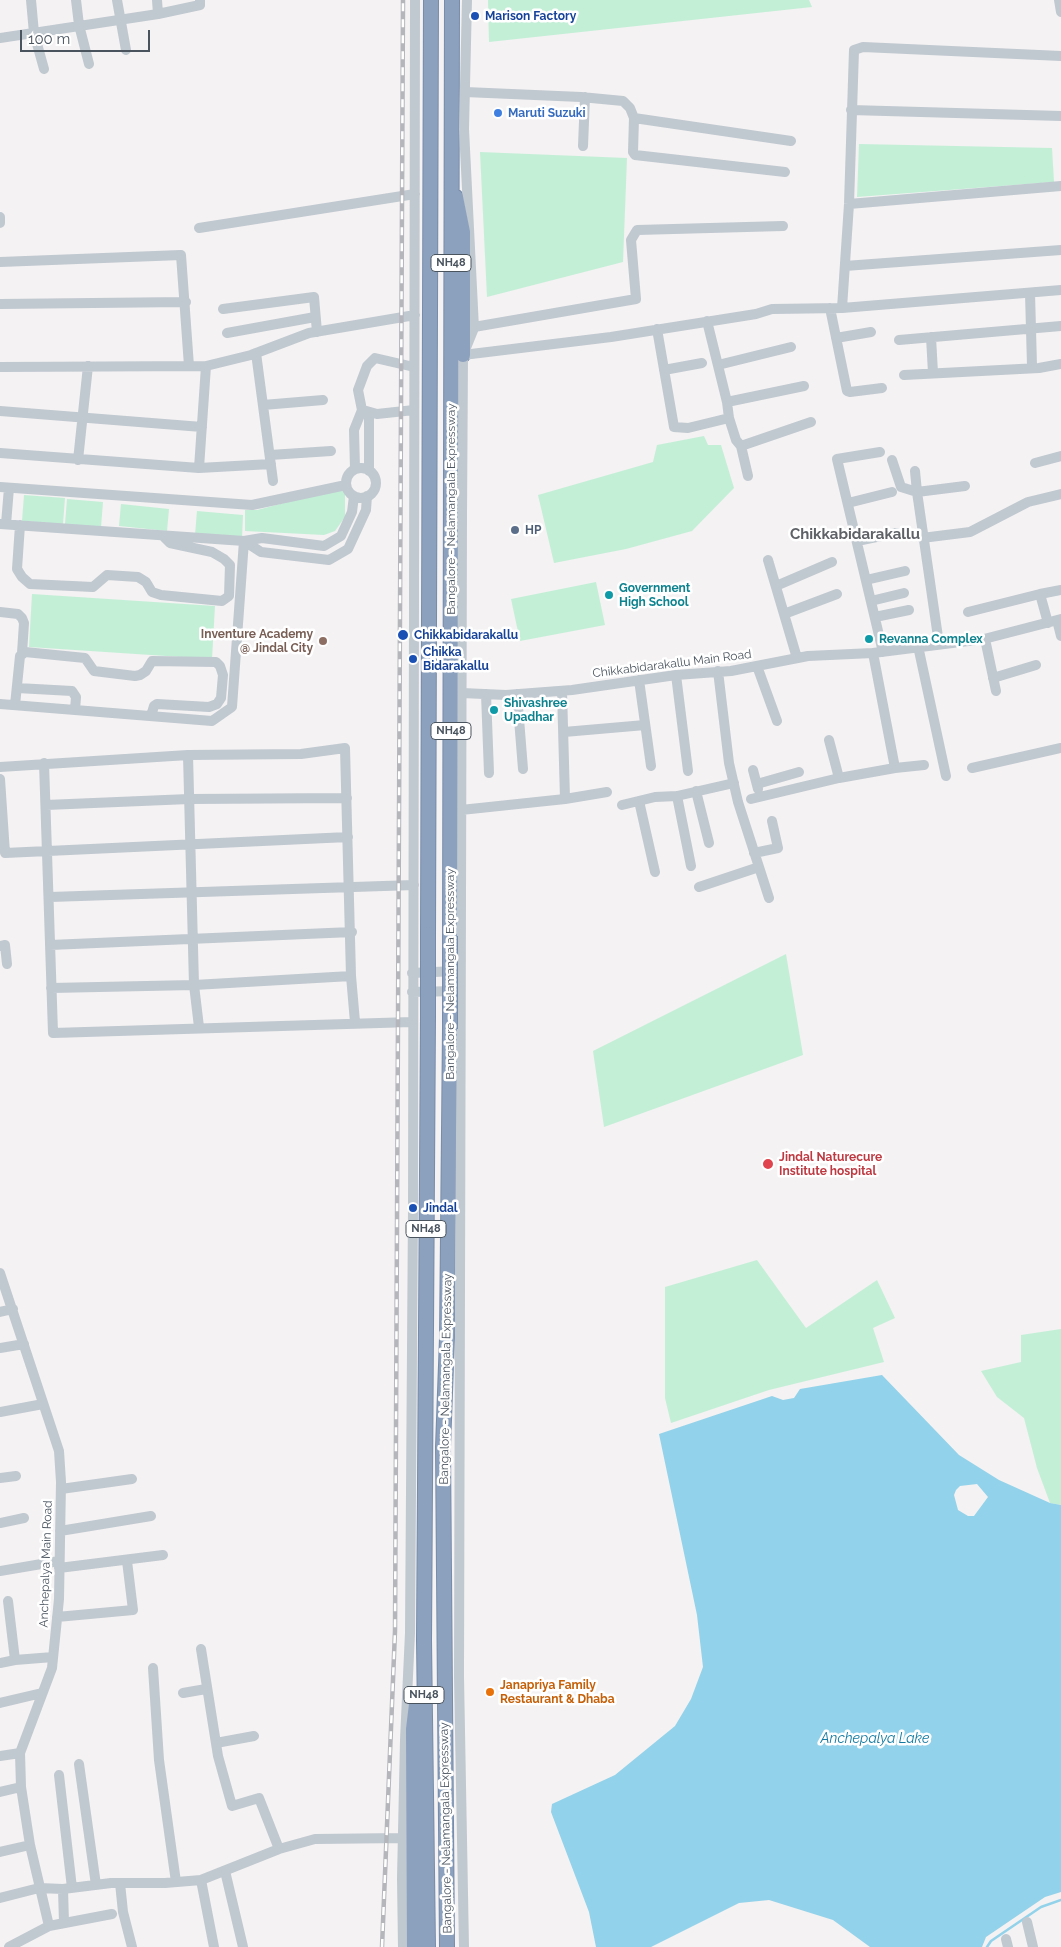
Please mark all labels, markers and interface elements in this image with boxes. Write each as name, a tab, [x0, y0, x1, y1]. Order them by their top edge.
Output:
place label: Marison Factory	[485, 9, 576, 23]
marker: Marison Factory	[469, 10, 481, 22]
scale bar	[22, 20, 152, 52]
text: 100 m	[28, 30, 70, 48]
place label: Maruti Suzuki	[508, 106, 586, 120]
marker: Maruti Suzuki	[492, 107, 504, 119]
road number: NH48	[431, 254, 471, 272]
street label: Bangalore - Nelamangala Expressway	[444, 403, 458, 615]
place label: HP	[525, 523, 541, 537]
marker: HP	[509, 524, 521, 536]
district label: Chikkabidarakallu	[790, 525, 920, 543]
place label: Government High School	[619, 581, 690, 609]
marker: Government High School	[603, 589, 615, 601]
place label: Inventure Academy @ Jindal City	[201, 627, 313, 655]
marker: Chikkabidarakallu	[396, 628, 410, 642]
place label: Chikkabidarakallu	[414, 628, 518, 642]
place label: Revanna Complex	[879, 632, 983, 646]
marker: Revanna Complex	[863, 633, 875, 645]
marker: Inventure Academy @ Jindal City	[317, 635, 329, 647]
place label: Chikka Bidarakallu	[423, 645, 489, 673]
street label: Chikkabidarakallu Main Road	[592, 647, 752, 681]
marker: Chikka Bidarakallu	[407, 653, 419, 665]
place label: Shivashree Upadhar	[504, 696, 567, 724]
marker: Shivashree Upadhar	[488, 704, 500, 716]
road number: NH48	[431, 722, 471, 739]
street label: Bangalore - Nelamangala Expressway	[443, 868, 457, 1080]
place label: Jindal Naturecure Institute hospital	[779, 1150, 882, 1178]
marker: Jindal Naturecure Institute hospital	[761, 1157, 775, 1171]
place label: Jindal	[423, 1201, 458, 1215]
marker: Jindal	[407, 1202, 419, 1214]
road number: NH48	[406, 1220, 446, 1238]
street label: Bangalore - Nelamangala Expressway	[437, 1273, 455, 1485]
street label: Anchepalya Main Road	[37, 1500, 55, 1628]
place label: Janapriya Family Restaurant & Dhaba	[500, 1678, 615, 1706]
road number: NH48	[404, 1686, 444, 1704]
marker: Janapriya Family Restaurant & Dhaba	[484, 1686, 496, 1698]
street label: Bangalore - Nelamangala Expressway	[437, 1722, 455, 1934]
water label: Anchepalya Lake	[820, 1731, 930, 1747]

